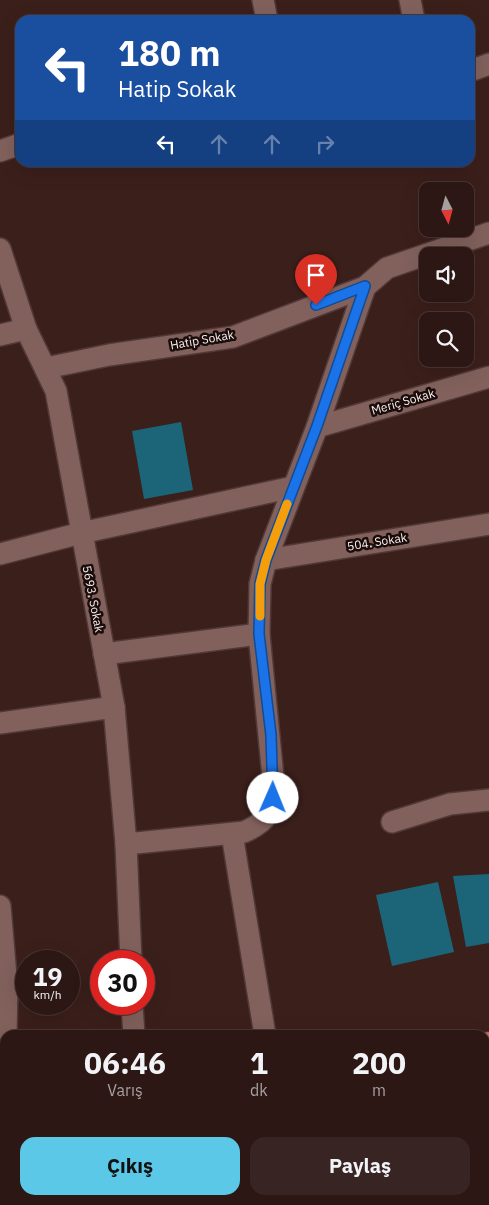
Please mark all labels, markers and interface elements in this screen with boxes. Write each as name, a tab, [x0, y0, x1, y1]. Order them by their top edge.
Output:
text: 180 m	[118, 30, 221, 76]
icon: left	[35, 35, 100, 100]
text: Hatip Sokak	[118, 74, 236, 103]
icon: left	[152, 130, 180, 158]
icon: ahead	[205, 130, 233, 158]
icon: ahead	[258, 130, 286, 158]
icon: right	[311, 130, 339, 158]
north arrow	[419, 182, 474, 238]
map controls	[419, 182, 474, 367]
button: sound	[419, 247, 474, 302]
pin	[295, 254, 337, 305]
icon: arrive	[302, 261, 330, 289]
button: search	[419, 312, 474, 367]
street label: Hatip Sokak	[169, 326, 236, 353]
street label: Meriç Sokak	[369, 385, 437, 418]
street label: 504. Sokak	[346, 529, 409, 554]
street label: 5693. Sokak	[80, 564, 107, 634]
position arrow	[246, 771, 298, 823]
speed limit sign: 30	[90, 950, 155, 1015]
text: 19	[32, 960, 63, 993]
text: km/h	[33, 987, 62, 1002]
text: 06:46	[84, 1043, 166, 1082]
text: 1	[250, 1043, 268, 1082]
text: 200	[352, 1043, 406, 1082]
text: Varış	[107, 1080, 143, 1100]
text: dk	[250, 1080, 268, 1100]
text: m	[372, 1080, 386, 1100]
button: Çıkış	[20, 1137, 240, 1195]
button: Paylaş	[250, 1137, 470, 1195]

